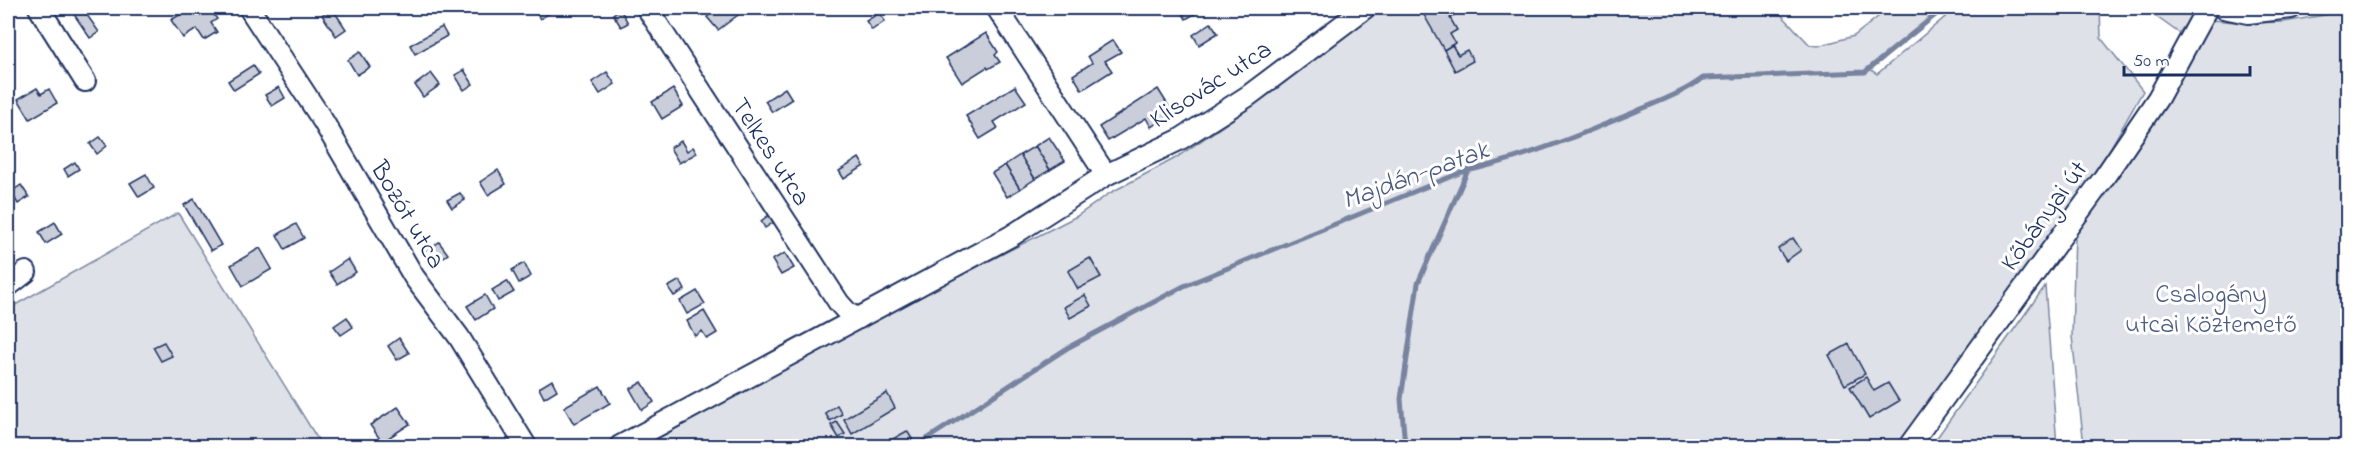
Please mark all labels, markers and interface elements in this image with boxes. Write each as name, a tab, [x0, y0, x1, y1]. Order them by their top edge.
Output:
street label: Klisovác utca	[1143, 32, 1280, 139]
scale bar	[2124, 39, 2250, 77]
text: 50 m	[2133, 49, 2170, 75]
street label: Telkes utca	[720, 91, 819, 214]
water label: Majdán-patak	[1337, 131, 1496, 221]
street label: Bozót utca	[359, 154, 454, 277]
street label: Kőbányai út	[1992, 154, 2099, 280]
park label: Csalogány utcai Köztemető	[2125, 277, 2297, 345]

